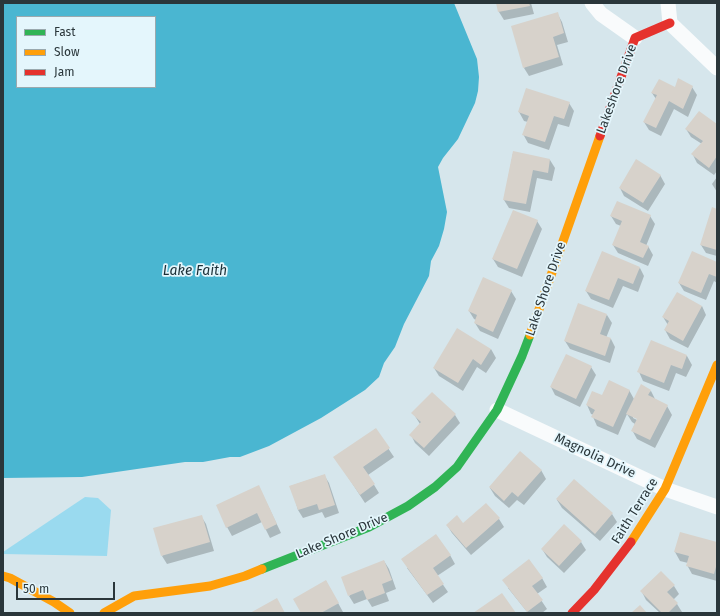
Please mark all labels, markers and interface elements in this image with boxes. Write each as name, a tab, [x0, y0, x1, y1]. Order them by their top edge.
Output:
legend	[16, 16, 156, 88]
text: Fast	[54, 25, 76, 39]
street label: Lakeshore Drive	[594, 42, 640, 136]
text: Slow	[54, 45, 80, 59]
text: Jam	[54, 65, 74, 79]
street label: Lake Shore Drive	[523, 240, 569, 338]
water label: Lake Faith	[163, 263, 227, 279]
street label: Magnolia Drive	[552, 430, 638, 482]
street label: Faith Terrace	[609, 475, 661, 547]
street label: Lake Shore Drive	[294, 510, 390, 562]
scale bar	[18, 574, 117, 600]
text: 50 m	[23, 582, 49, 596]

